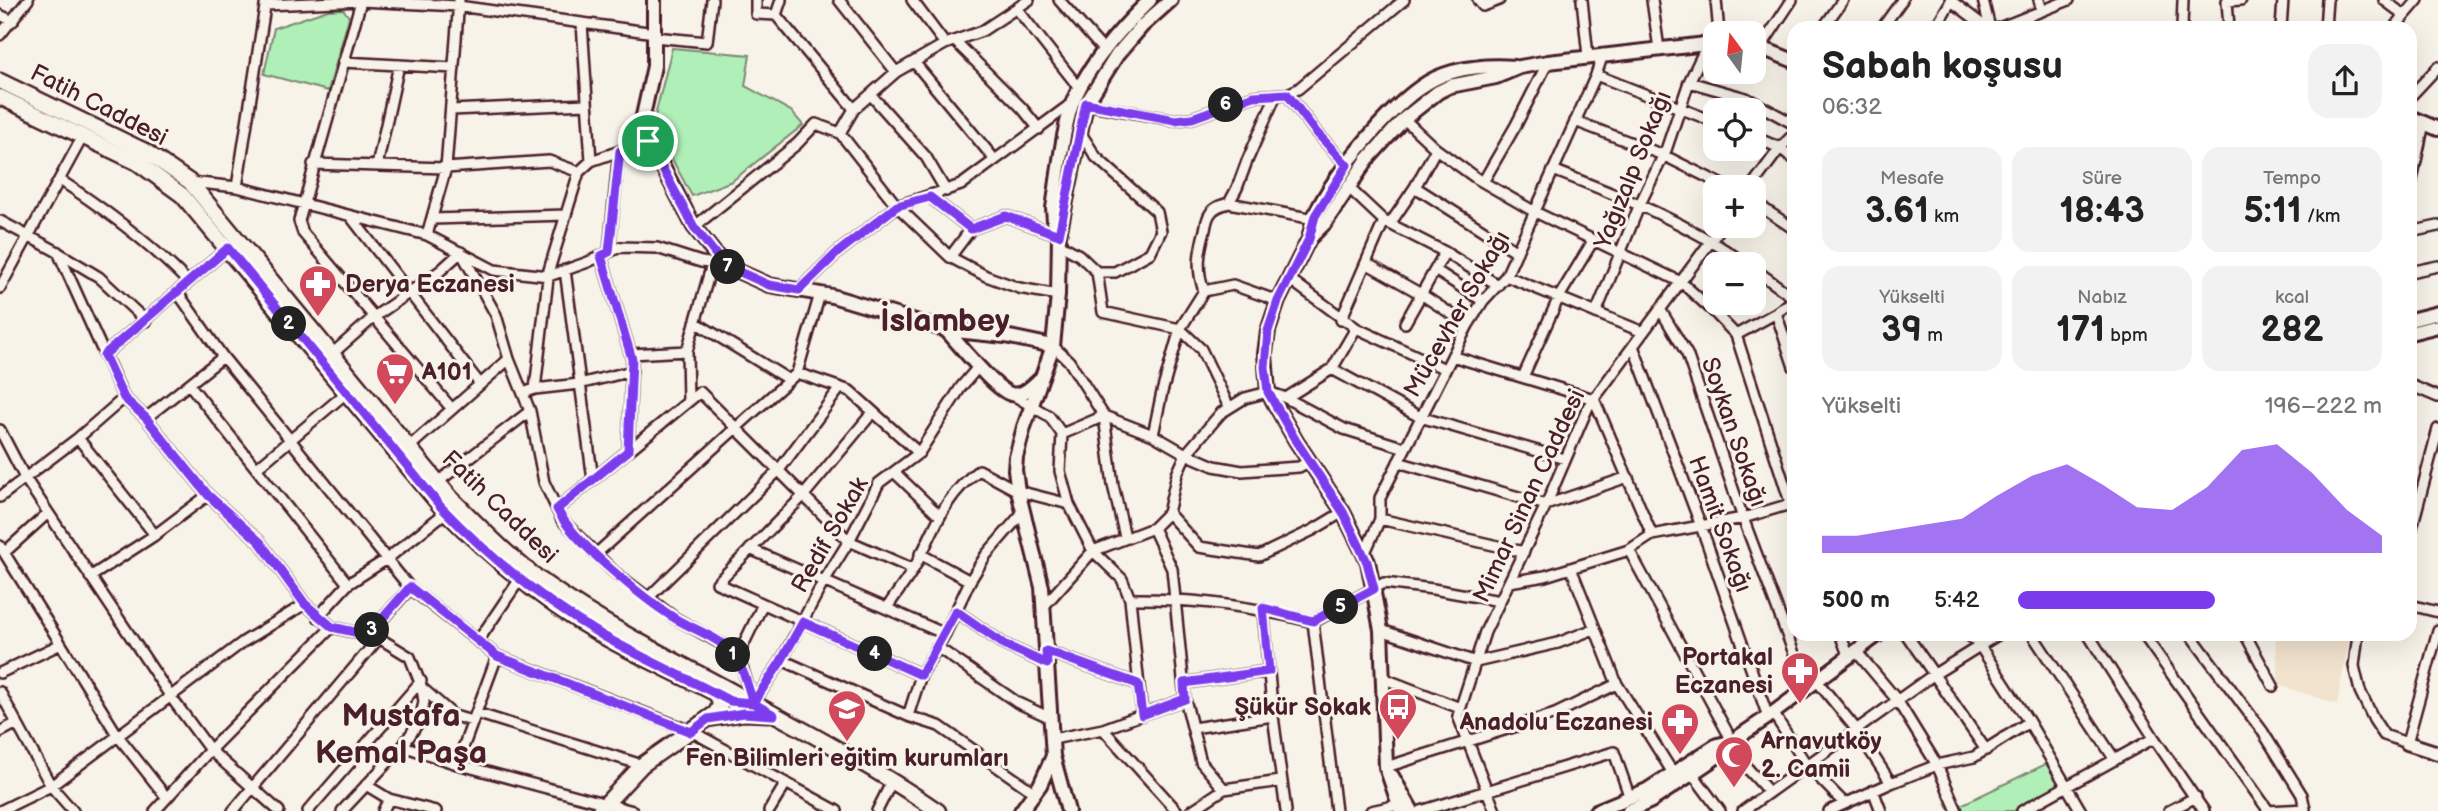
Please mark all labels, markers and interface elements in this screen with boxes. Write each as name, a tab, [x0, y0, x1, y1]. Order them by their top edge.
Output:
north arrow	[1703, 21, 1766, 84]
map controls	[1703, 21, 1766, 315]
text: Sabah koşusu	[1822, 44, 2063, 89]
button: share	[2308, 44, 2382, 118]
street label: Fatih Caddesi	[26, 58, 172, 152]
street label: Yağızalp Sokağı	[1588, 87, 1678, 254]
pin: 6	[1208, 88, 1244, 122]
text: 6	[1220, 93, 1231, 116]
text: 06:32	[1822, 93, 1882, 121]
button: locate	[1703, 98, 1766, 161]
pin	[618, 111, 678, 171]
icon: arrive	[629, 122, 667, 160]
text: Mesafe	[1880, 167, 1944, 190]
text: Süre	[2082, 167, 2122, 190]
text: Tempo	[2263, 167, 2321, 190]
button: +	[1703, 175, 1766, 238]
text: 3.61	[1865, 190, 1929, 233]
text: 18:43	[2059, 190, 2145, 233]
text: 5:11	[2244, 190, 2302, 233]
text: km	[1929, 205, 1959, 228]
text: /km	[2302, 205, 2340, 228]
street label: Mücevher Sokağı	[1398, 226, 1516, 402]
pin: 7	[710, 250, 746, 284]
button: −	[1703, 252, 1766, 315]
text: 7	[722, 255, 733, 278]
pharmacy icon: Derya Eczanesi	[297, 263, 339, 318]
place label: Derya Eczanesi	[345, 270, 515, 299]
text: Yükselti	[1879, 286, 1945, 309]
text: Nabız	[2077, 286, 2127, 309]
text: kcal	[2275, 286, 2309, 309]
district label: İslambey	[880, 300, 1010, 341]
pin: 2	[272, 306, 306, 342]
text: 39	[1881, 309, 1922, 352]
text: 171	[2056, 309, 2105, 352]
text: 282	[2261, 309, 2323, 352]
text: 2	[283, 312, 294, 335]
text: m	[1922, 324, 1943, 347]
text: bpm	[2105, 324, 2148, 347]
supermarket icon: A101	[374, 351, 416, 406]
street label: Soykan Sokağı	[1695, 354, 1773, 510]
place label: A101	[421, 358, 472, 387]
street label: Mimar Sinan Caddesi	[1467, 385, 1591, 607]
text: Yükselti	[1822, 392, 1901, 420]
text: 196–222 m	[2265, 392, 2382, 420]
street label: Fatih Caddesi	[436, 444, 564, 570]
street label: Hamit Sokağı	[1682, 452, 1758, 596]
street label: Redif Sokak	[785, 472, 875, 598]
text: 500 m	[1822, 586, 1890, 614]
text: 5:42	[1934, 586, 1979, 614]
pin: 5	[1324, 590, 1358, 624]
text: 5	[1335, 595, 1346, 618]
pin: 3	[354, 612, 390, 648]
text: 3	[366, 618, 377, 641]
pin: 4	[858, 636, 892, 672]
pin: 1	[716, 638, 750, 672]
text: 4	[869, 642, 880, 665]
text: 1	[729, 643, 737, 666]
place label: Portakal Eczanesi	[1675, 643, 1773, 700]
pharmacy icon: Portakal Eczanesi	[1779, 650, 1821, 705]
bus stop icon: Şükür Sokak	[1377, 686, 1419, 741]
school or university icon: Fen Bilimleri eğitim kurumları	[826, 688, 868, 743]
place label: Şükür Sokak	[1235, 693, 1371, 722]
district label: Mustafa Kemal Paşa	[315, 697, 487, 773]
pharmacy icon: Anadolu Eczanesi	[1659, 701, 1701, 756]
place label: Anadolu Eczanesi	[1459, 708, 1653, 737]
place label: Arnavutköy 2. Camii	[1760, 727, 1882, 784]
mosque icon: Arnavutköy 2. Camii	[1713, 734, 1755, 789]
place label: Fen Bilimleri eğitim kurumları	[685, 744, 1009, 773]

